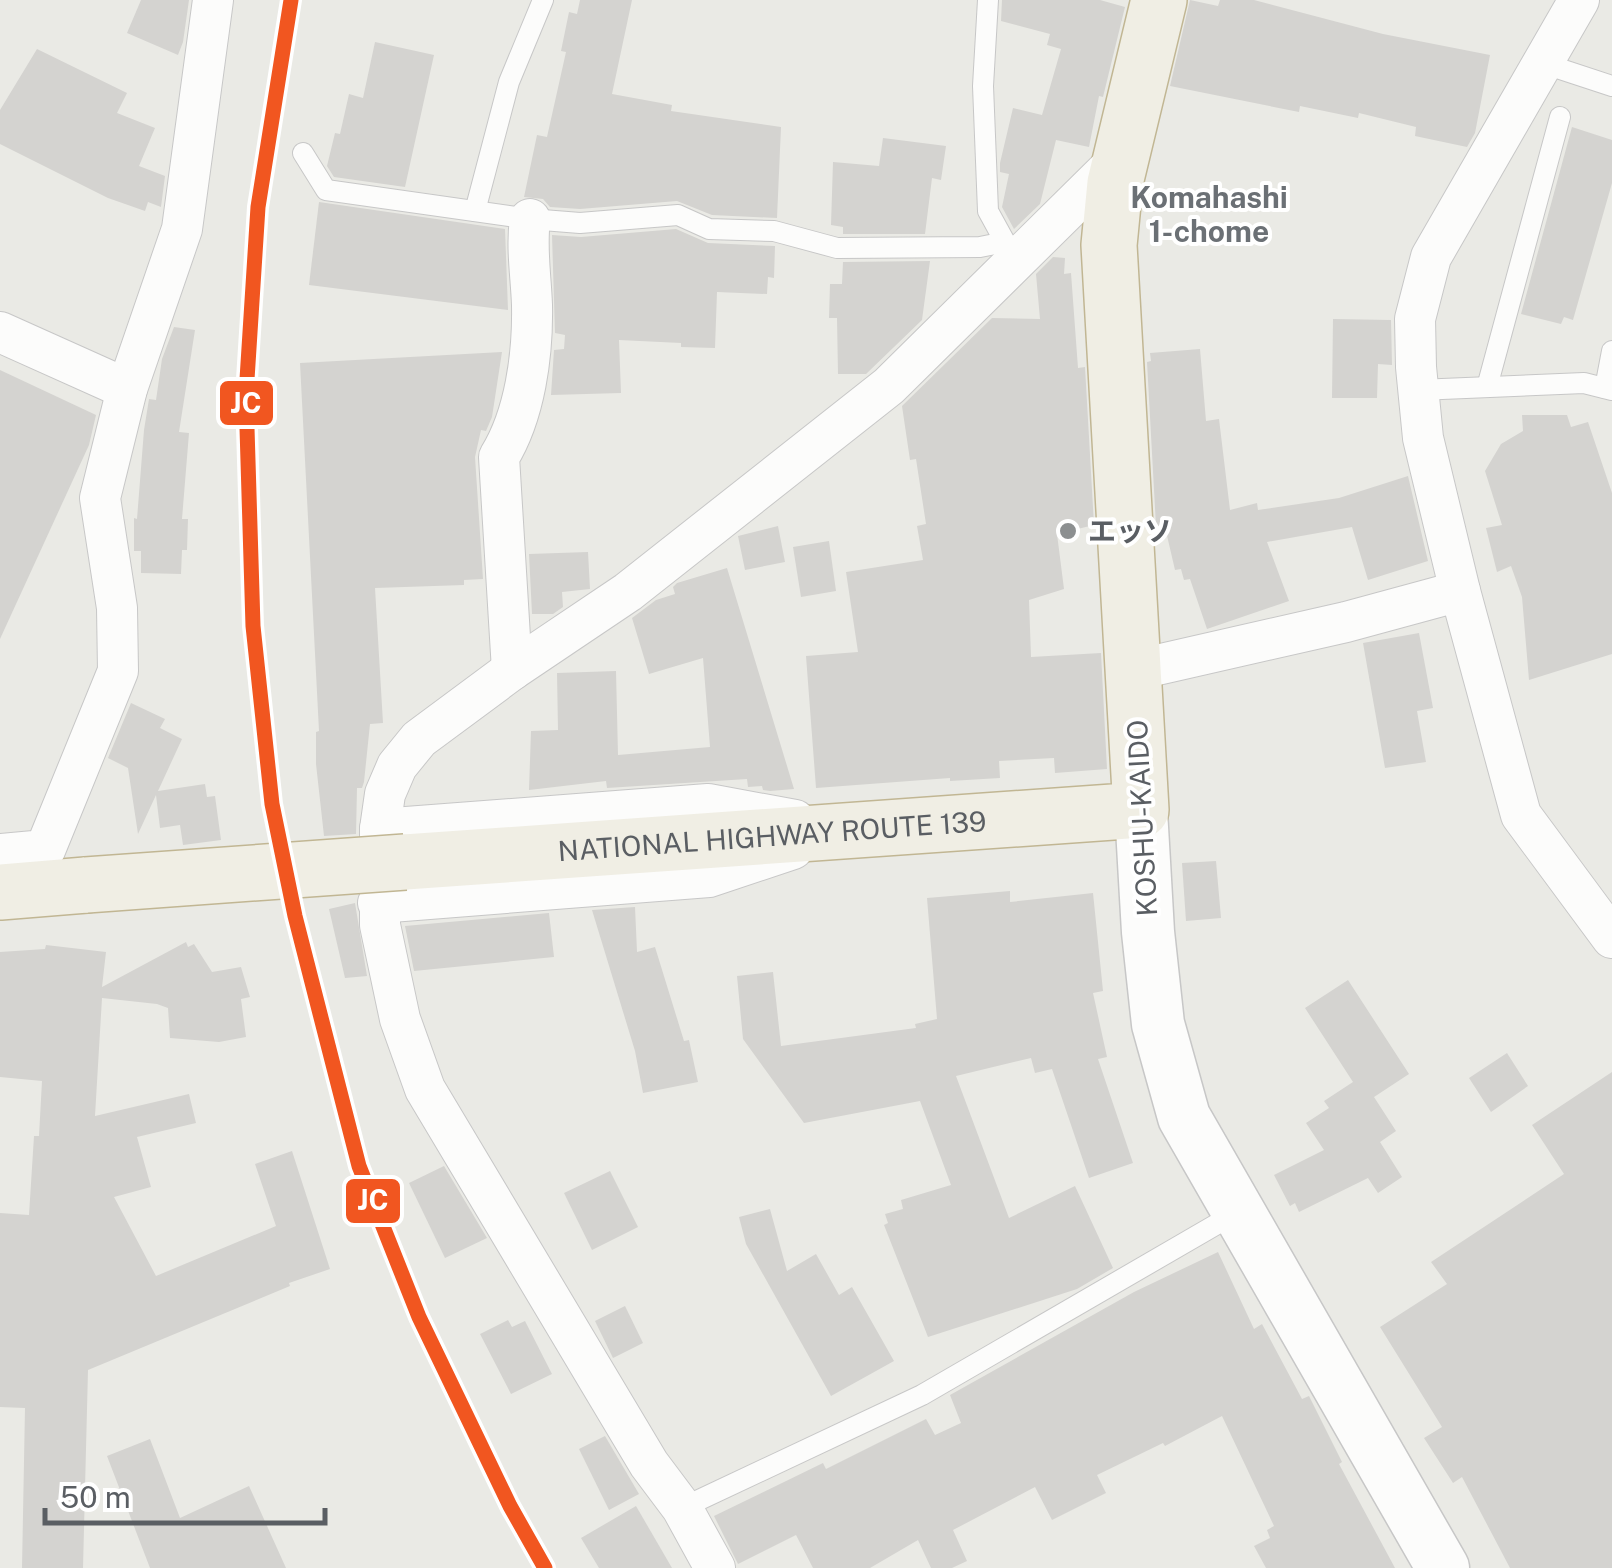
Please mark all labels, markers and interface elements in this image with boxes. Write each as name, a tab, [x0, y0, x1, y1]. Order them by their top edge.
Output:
district label: Komahashi 1-chome	[1130, 179, 1288, 249]
line badge: JC	[218, 379, 275, 427]
text: JC	[230, 386, 262, 419]
place label: エッソ	[1088, 514, 1172, 547]
marker: エッソ	[1057, 520, 1079, 542]
street label: KOSHU-KAIDO	[1120, 719, 1163, 917]
street label: NATIONAL HIGHWAY ROUTE 139	[557, 804, 987, 867]
line badge: JC	[344, 1177, 402, 1225]
text: JC	[357, 1183, 389, 1216]
scale bar	[45, 1463, 325, 1525]
text: 50 m	[60, 1479, 131, 1515]

